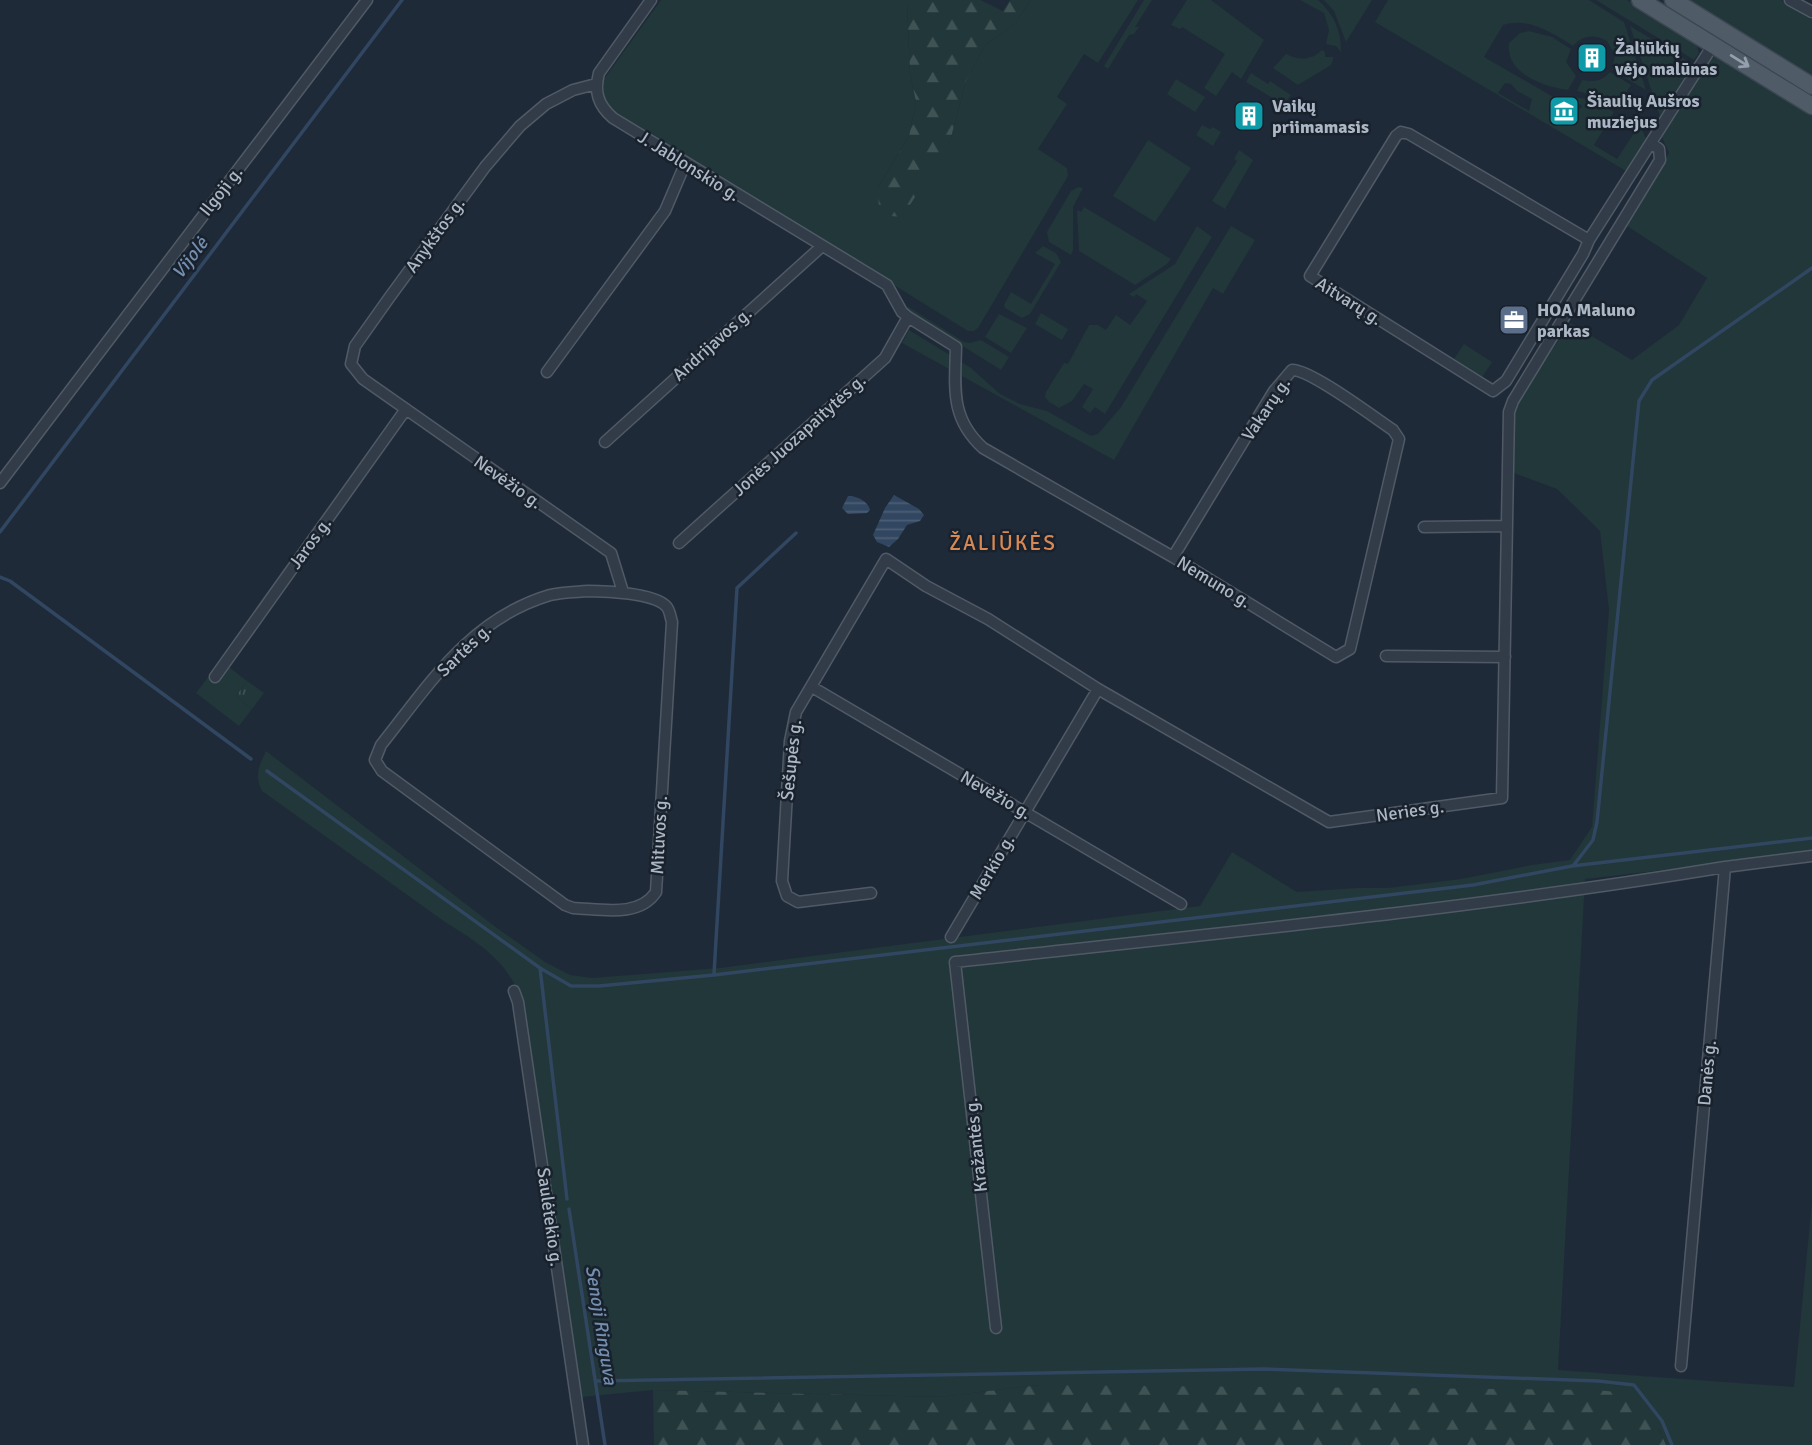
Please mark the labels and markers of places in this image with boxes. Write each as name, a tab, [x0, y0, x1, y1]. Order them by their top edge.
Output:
place label: Žaliūkių vėjo malūnas	[1614, 37, 1717, 80]
building icon: Žaliūkių vėjo malūnas	[1575, 41, 1609, 75]
place label: Šiaulių Aušros muziejus	[1587, 90, 1699, 133]
museum icon: Šiaulių Aušros muziejus	[1547, 94, 1581, 128]
place label: Vaikų priimamasis	[1272, 95, 1369, 138]
building icon: Vaikų priimamasis	[1232, 99, 1266, 133]
place label: HOA Maluno parkas	[1537, 299, 1635, 342]
office icon: HOA Maluno parkas	[1497, 303, 1531, 337]

